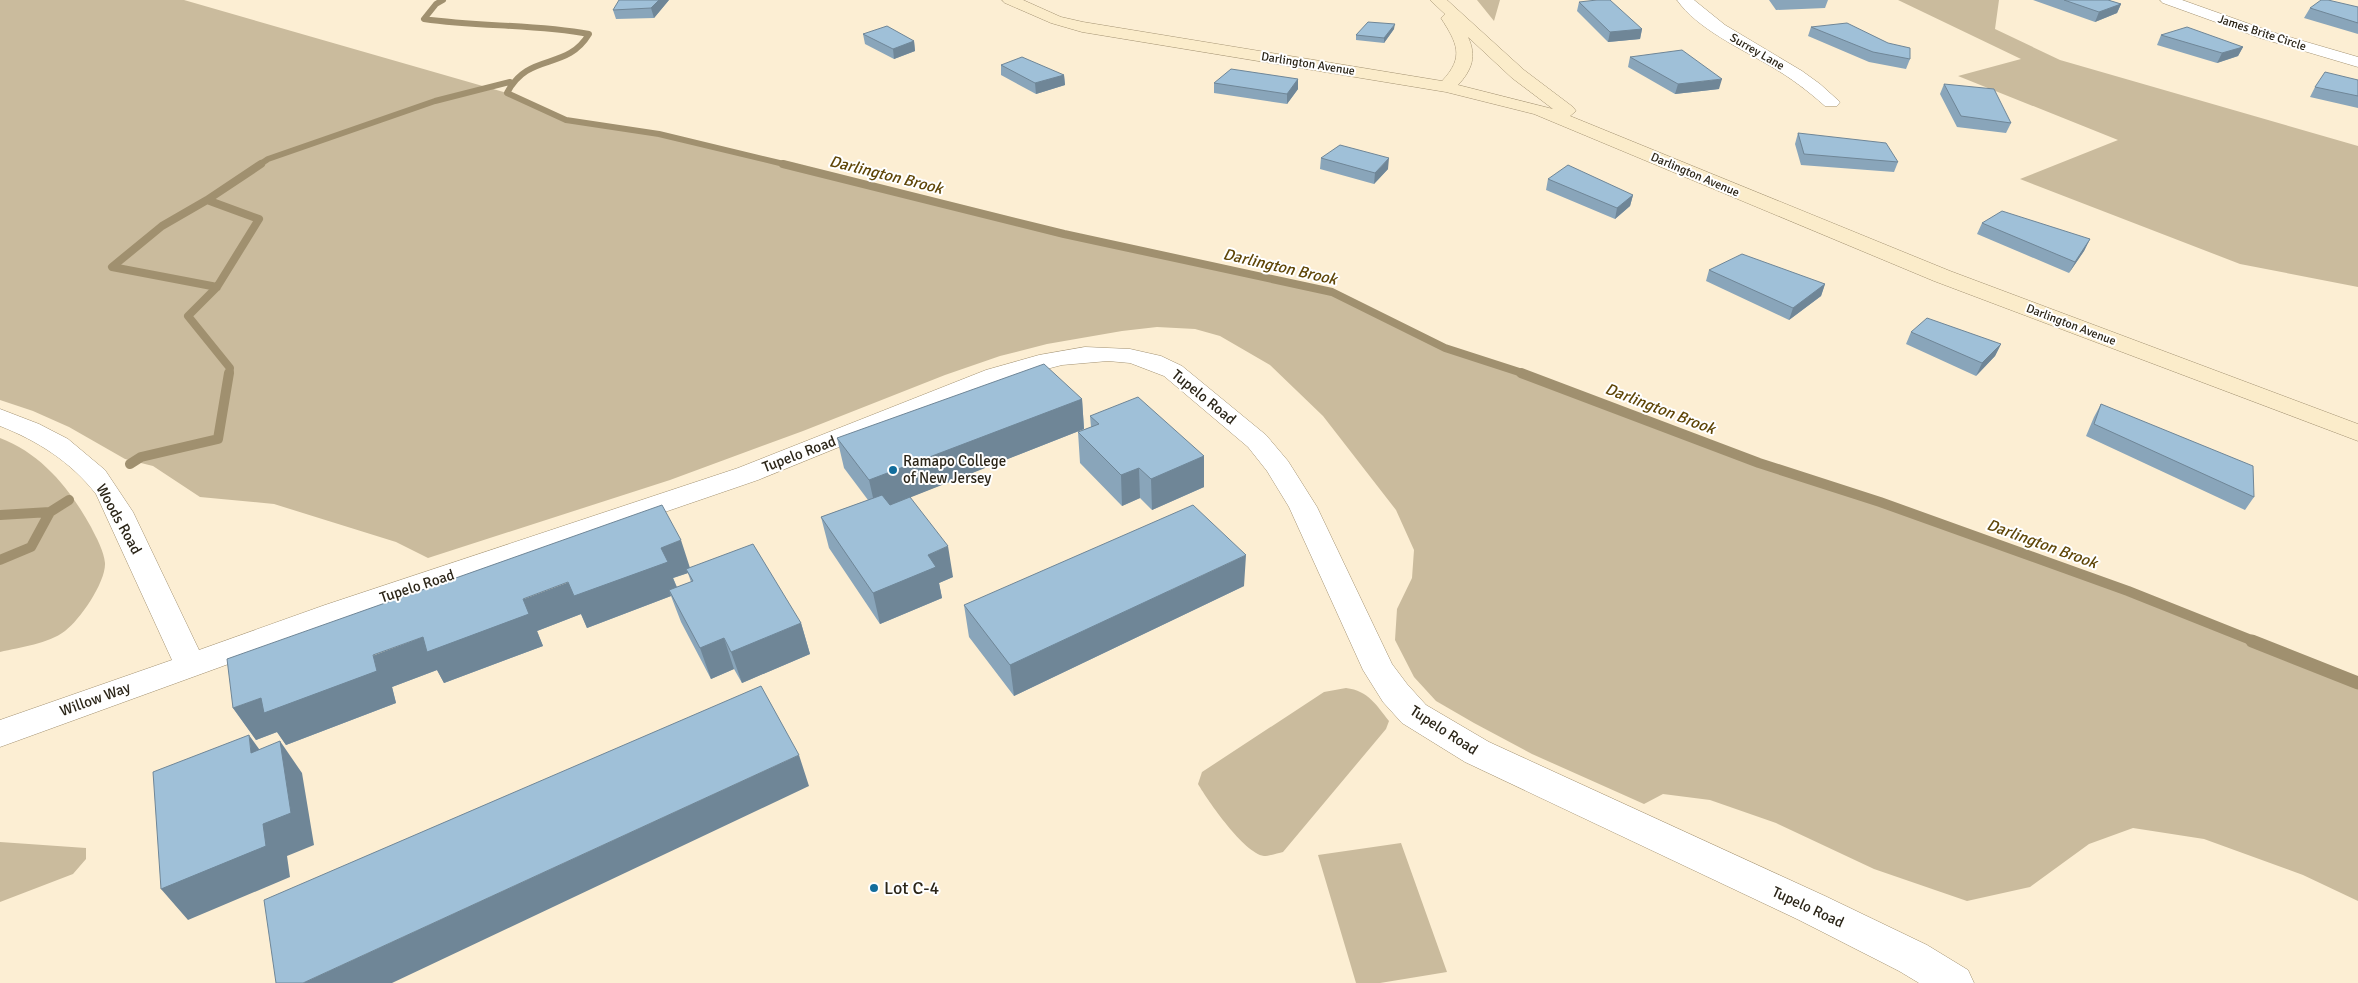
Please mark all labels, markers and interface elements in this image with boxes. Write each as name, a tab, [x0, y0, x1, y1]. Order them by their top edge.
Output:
street label: James Brite Circle	[2216, 12, 2308, 54]
street label: Surrey Lane	[1727, 30, 1787, 74]
street label: Darlington Avenue	[1260, 49, 1356, 79]
street label: Darlington Avenue	[1648, 150, 1742, 200]
water label: Darlington Brook	[827, 151, 947, 199]
water label: Darlington Brook	[1221, 244, 1341, 290]
street label: Darlington Avenue	[2024, 301, 2118, 349]
street label: Tupelo Road	[1168, 366, 1240, 428]
water label: Darlington Brook	[1602, 379, 1720, 440]
street label: Tupelo Road	[760, 432, 838, 476]
place label: Ramapo College of New Jersey	[903, 452, 1006, 487]
marker: Ramapo College of New Jersey	[887, 464, 899, 476]
street label: Woods Road	[92, 481, 146, 557]
water label: Darlington Brook	[1984, 515, 2102, 574]
street label: Tupelo Road	[377, 565, 457, 606]
street label: Willow Way	[57, 678, 133, 720]
street label: Tupelo Road	[1407, 701, 1481, 759]
place label: Lot C-4	[884, 877, 940, 899]
marker: Lot C-4	[868, 882, 880, 894]
street label: Tupelo Road	[1769, 883, 1847, 931]

